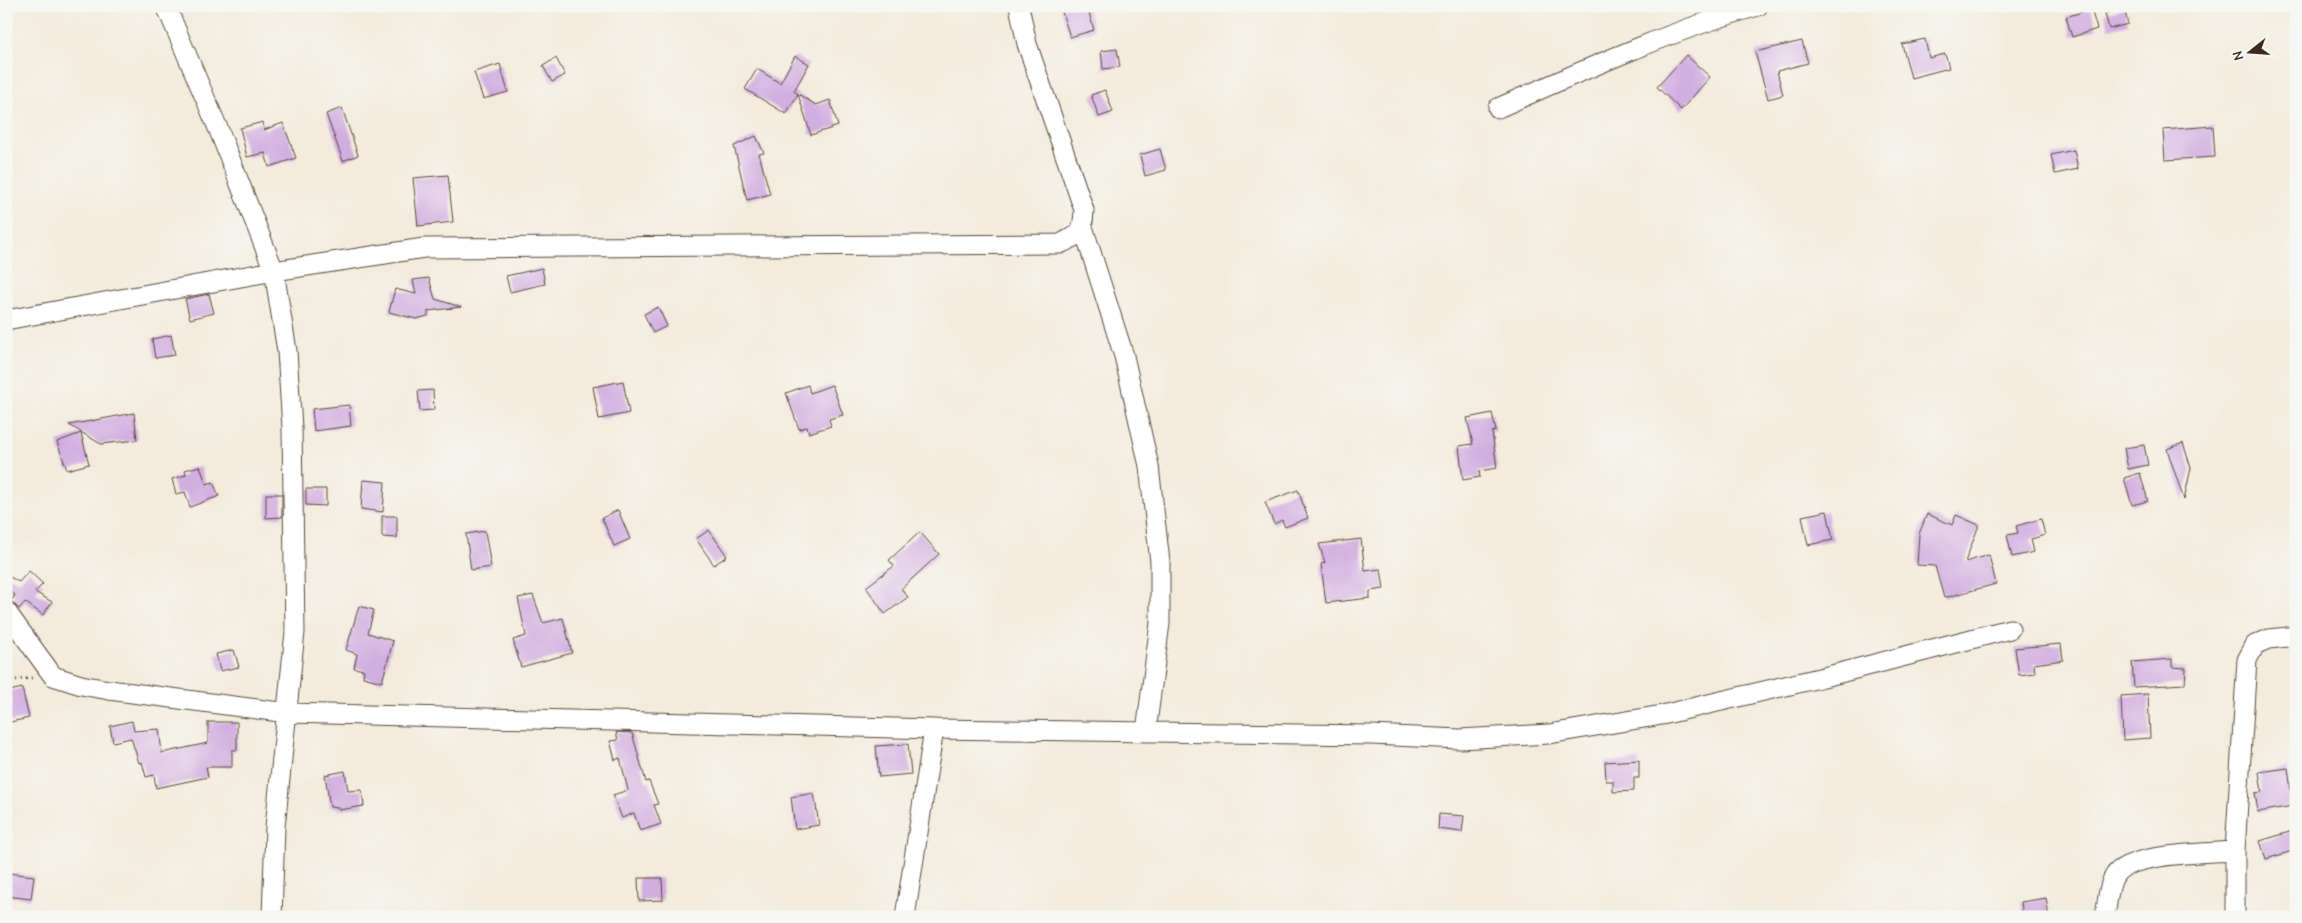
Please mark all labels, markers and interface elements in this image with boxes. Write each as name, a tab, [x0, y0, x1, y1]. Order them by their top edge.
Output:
north arrow	[2224, 28, 2274, 78]
text: N	[2229, 49, 2248, 63]

